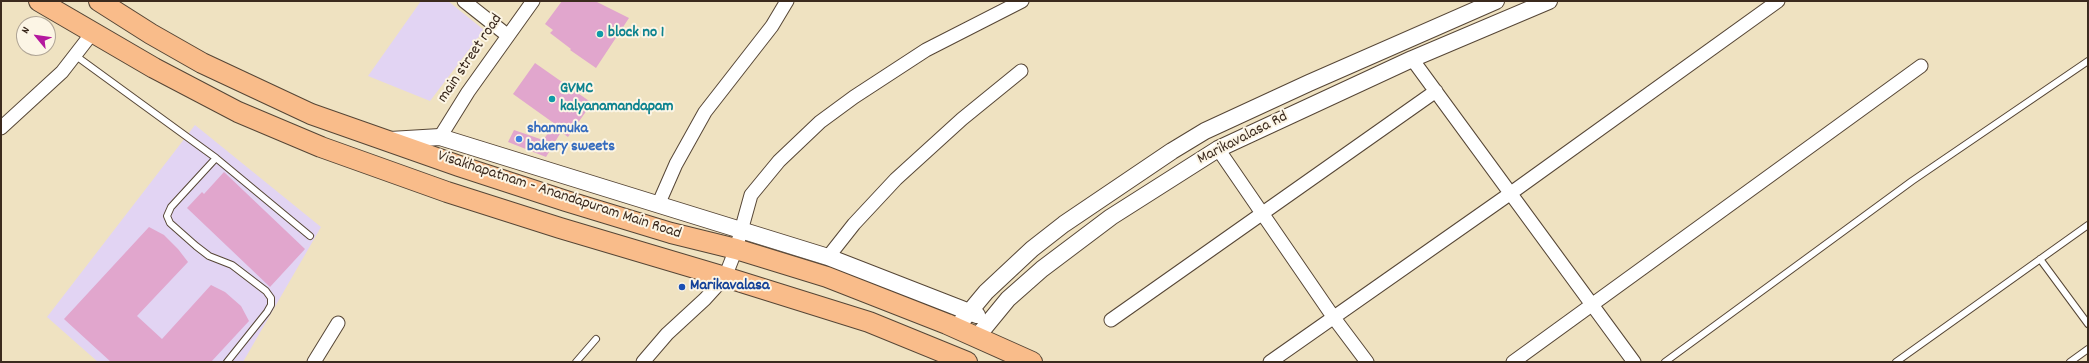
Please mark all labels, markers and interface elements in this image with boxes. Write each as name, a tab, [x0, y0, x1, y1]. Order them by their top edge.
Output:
street label: main street road	[434, 11, 508, 107]
north arrow	[16, 16, 56, 56]
text: N	[18, 24, 35, 37]
place label: block no 1	[608, 24, 664, 44]
marker: block no 1	[595, 29, 605, 39]
place label: GVMC kalyanamandapam	[560, 80, 674, 118]
marker: GVMC kalyanamandapam	[547, 94, 557, 104]
street label: Marikavalasa Rd	[1195, 108, 1291, 170]
place label: shanmuka bakery sweets	[527, 120, 615, 158]
marker: shanmuka bakery sweets	[514, 134, 524, 144]
street label: Visakhapatnam - Anandapuram Main Road	[435, 147, 683, 245]
place label: Marikavalasa	[690, 277, 770, 297]
marker: Marikavalasa	[677, 282, 687, 292]

